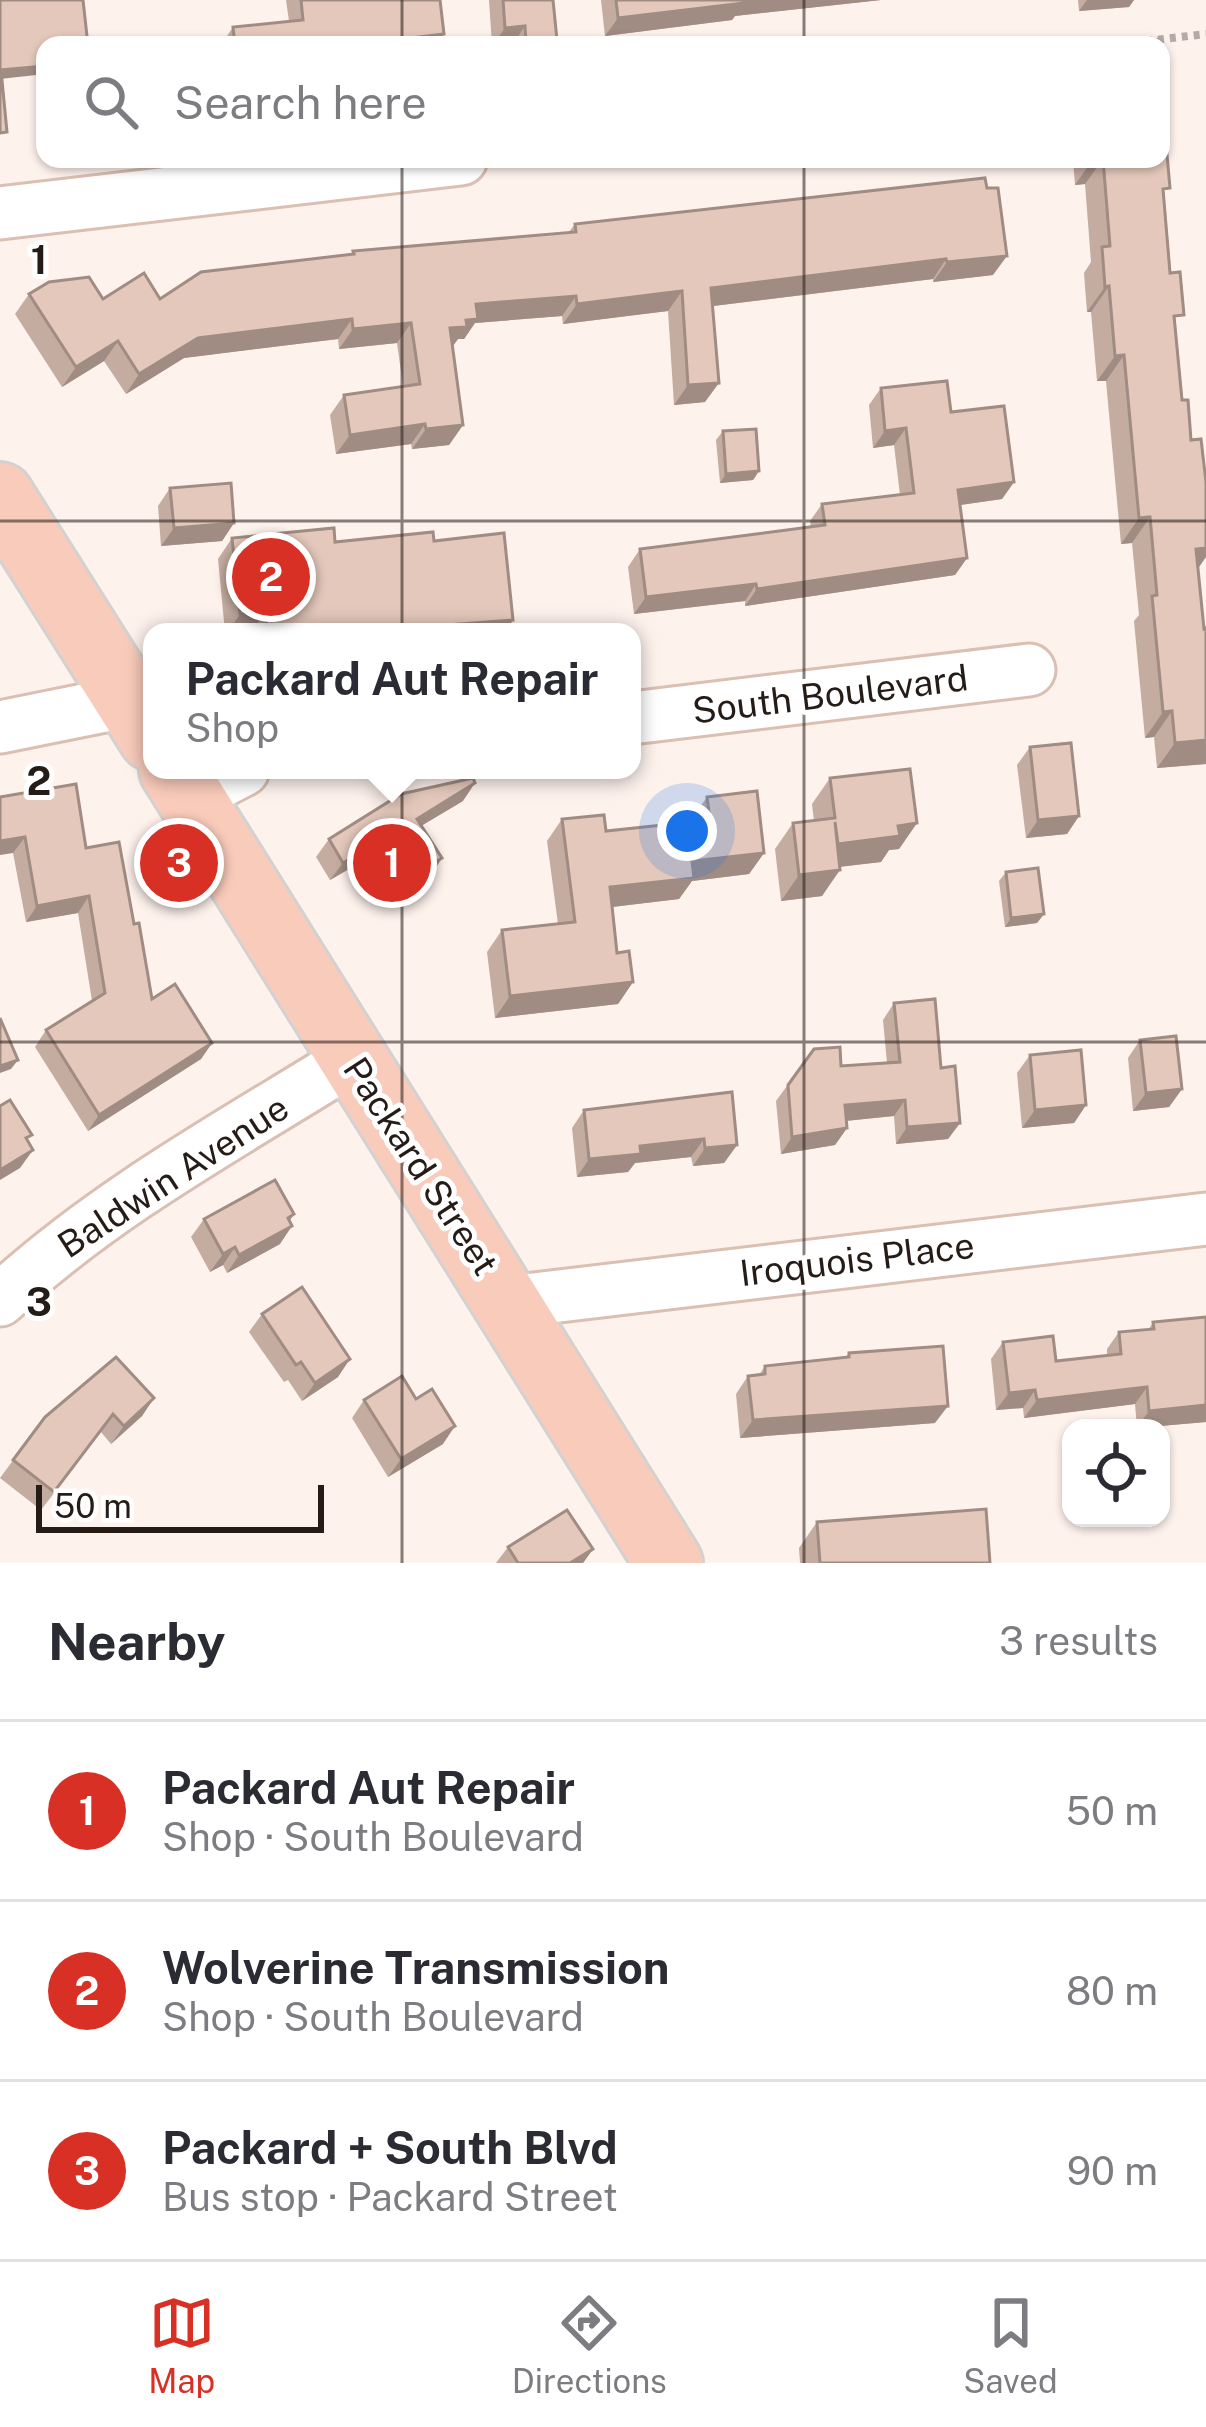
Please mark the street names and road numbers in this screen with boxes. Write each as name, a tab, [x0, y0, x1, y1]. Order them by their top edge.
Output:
street label: South Boulevard	[690, 656, 970, 732]
street label: Packard Street	[335, 1049, 507, 1283]
street label: Baldwin Avenue	[50, 1086, 296, 1266]
street label: Iroquois Place	[737, 1224, 977, 1294]

